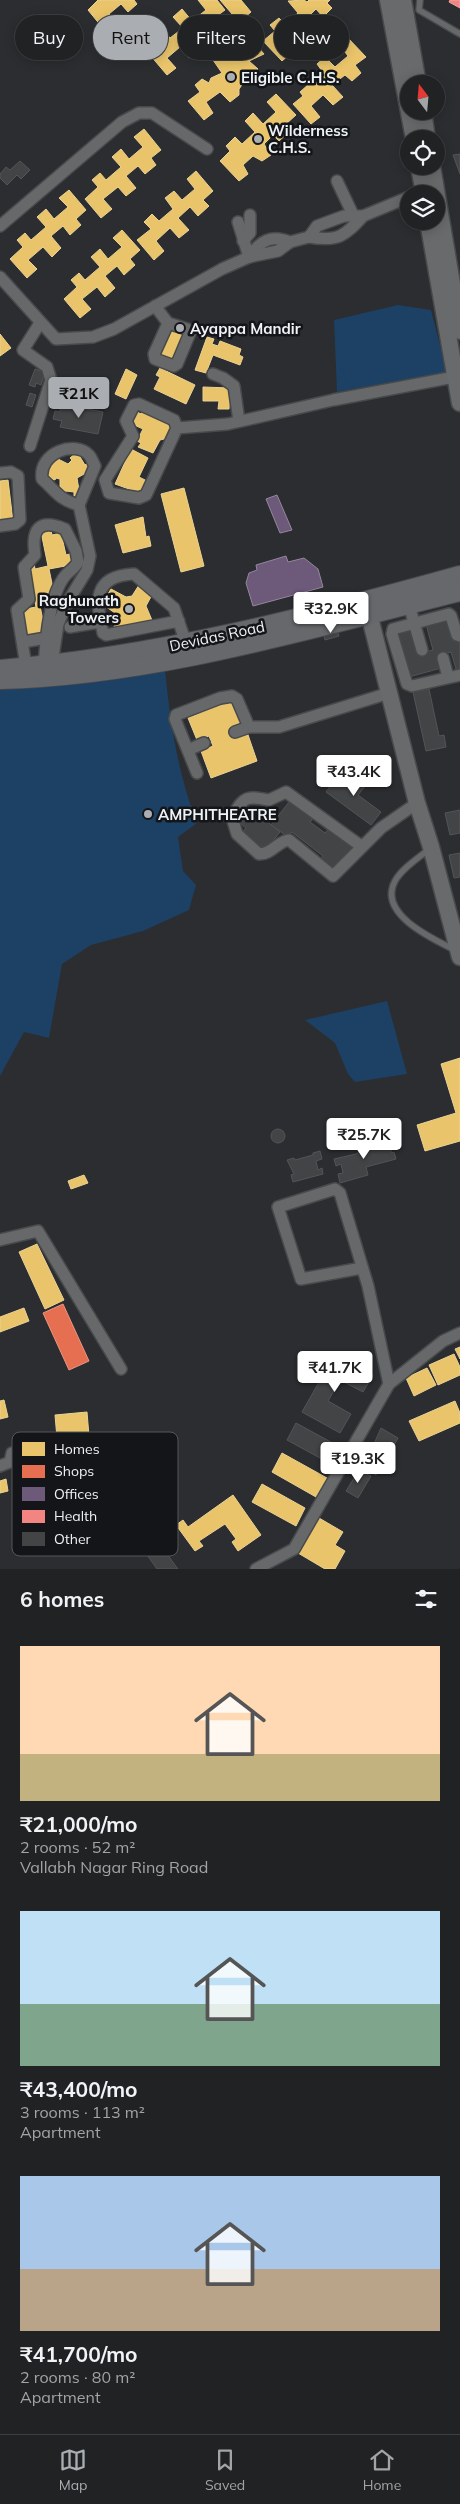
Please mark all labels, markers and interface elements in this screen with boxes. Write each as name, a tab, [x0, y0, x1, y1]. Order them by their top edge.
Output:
chip: Buy	[15, 15, 83, 60]
chip: Rent	[93, 15, 168, 60]
chip: Filters	[178, 15, 264, 60]
chip: New	[274, 15, 349, 60]
place label: Eligible C.H.S.	[241, 68, 339, 87]
marker: Eligible C.H.S.	[225, 71, 237, 83]
north arrow	[400, 75, 445, 120]
map controls	[400, 75, 445, 230]
place label: Wilderness C.H.S.	[268, 121, 348, 157]
button: locate	[400, 130, 445, 175]
marker: Wilderness C.H.S.	[252, 133, 264, 145]
button: layers	[400, 185, 445, 230]
place label: Ayappa Mandir	[190, 319, 301, 338]
marker: Ayappa Mandir	[174, 322, 186, 334]
pin: ₹21K	[49, 376, 109, 419]
text: ₹21K	[59, 383, 99, 403]
place label: Raghunath Towers	[39, 591, 119, 627]
pin: ₹32.9K	[290, 592, 372, 634]
text: ₹32.9K	[304, 598, 358, 618]
marker: Raghunath Towers	[123, 603, 135, 615]
street label: Devidas Road	[168, 617, 266, 655]
pin: ₹43.4K	[313, 754, 395, 797]
text: ₹43.4K	[327, 761, 381, 781]
place label: AMPHITHEATRE	[158, 805, 277, 824]
marker: AMPHITHEATRE	[142, 808, 154, 820]
pin: ₹25.7K	[323, 1118, 405, 1160]
text: ₹25.7K	[337, 1124, 391, 1144]
pin: ₹41.7K	[294, 1350, 376, 1393]
text: ₹41.7K	[308, 1357, 362, 1377]
legend	[12, 1432, 178, 1556]
text: Homes	[54, 1440, 100, 1458]
pin: ₹19.3K	[317, 1442, 399, 1484]
text: ₹19.3K	[331, 1448, 385, 1468]
text: Shops	[54, 1462, 94, 1480]
text: Offices	[54, 1485, 99, 1503]
text: Health	[54, 1507, 97, 1525]
text: Other	[54, 1530, 92, 1548]
icon: filters	[412, 1585, 440, 1613]
text: 6 homes	[20, 1586, 104, 1612]
icon: home	[185, 1679, 275, 1769]
text: ₹21,000/mo	[20, 1811, 138, 1837]
text: 2 rooms · 52 m²	[20, 1837, 135, 1857]
text: Vallabh Nagar Ring Road	[20, 1857, 208, 1877]
icon: home	[185, 1944, 275, 2034]
text: ₹43,400/mo	[20, 2076, 138, 2102]
text: 3 rooms · 113 m²	[20, 2102, 145, 2122]
text: Apartment	[20, 2122, 101, 2142]
icon: home	[185, 2209, 275, 2299]
text: ₹41,700/mo	[20, 2341, 138, 2367]
text: 2 rooms · 80 m²	[20, 2367, 135, 2387]
text: Apartment	[20, 2387, 101, 2407]
tab: Map	[59, 2446, 88, 2494]
tab: Saved	[205, 2446, 245, 2494]
tab: Home	[363, 2446, 401, 2494]

